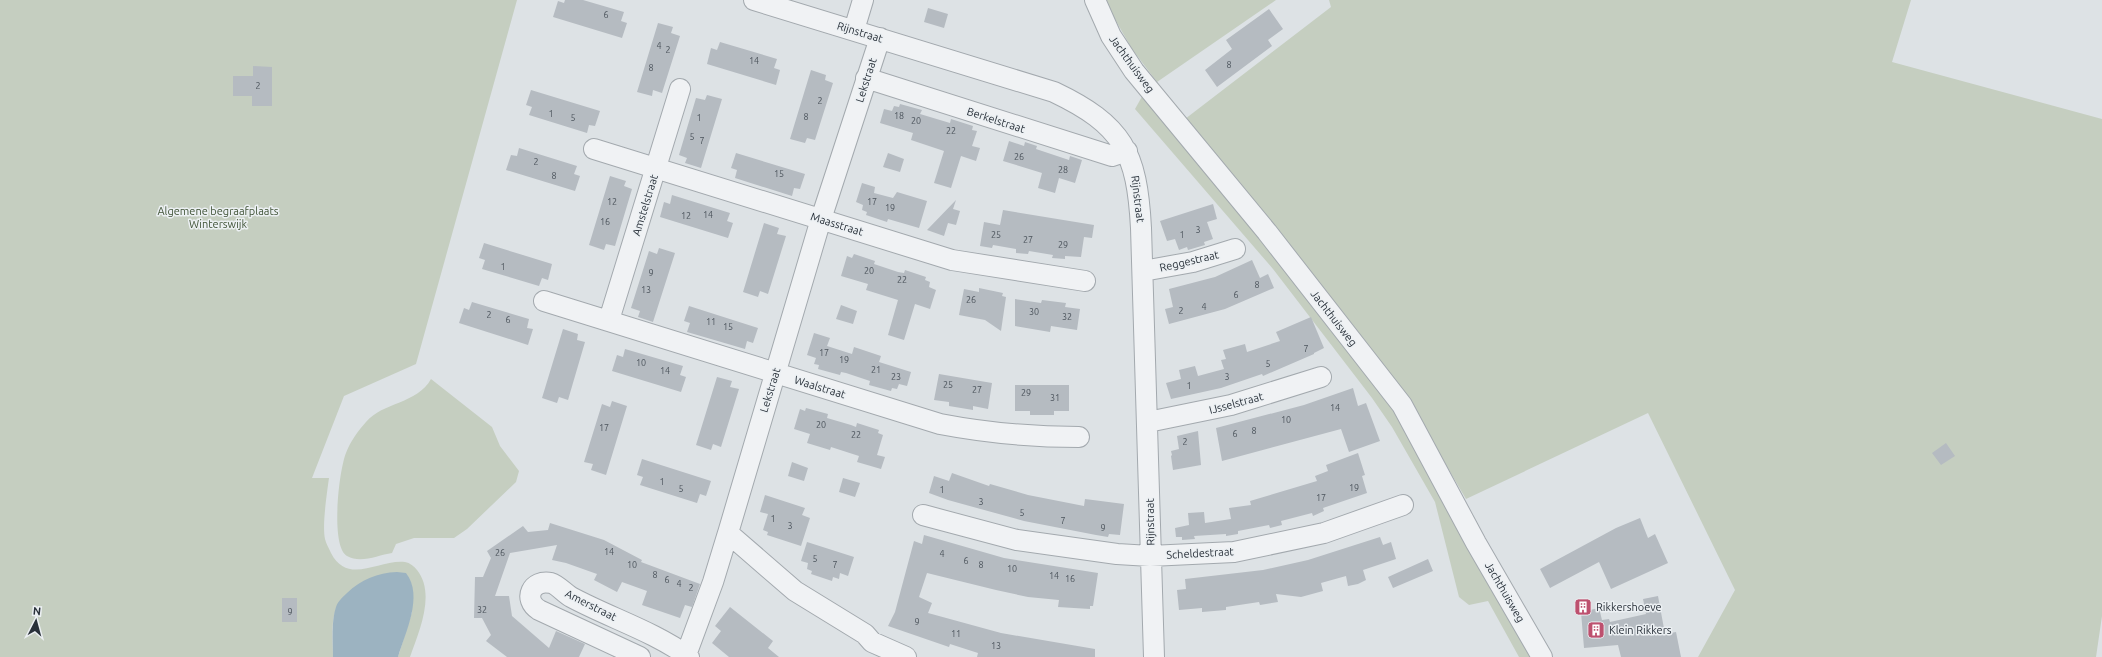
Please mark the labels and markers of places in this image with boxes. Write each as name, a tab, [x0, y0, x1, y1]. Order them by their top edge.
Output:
building icon: Rikkershoeve	[1573, 597, 1593, 617]
place label: Rikkershoeve	[1596, 601, 1662, 613]
building icon: Klein Rikkers	[1586, 620, 1606, 640]
place label: Klein Rikkers	[1609, 624, 1672, 636]

